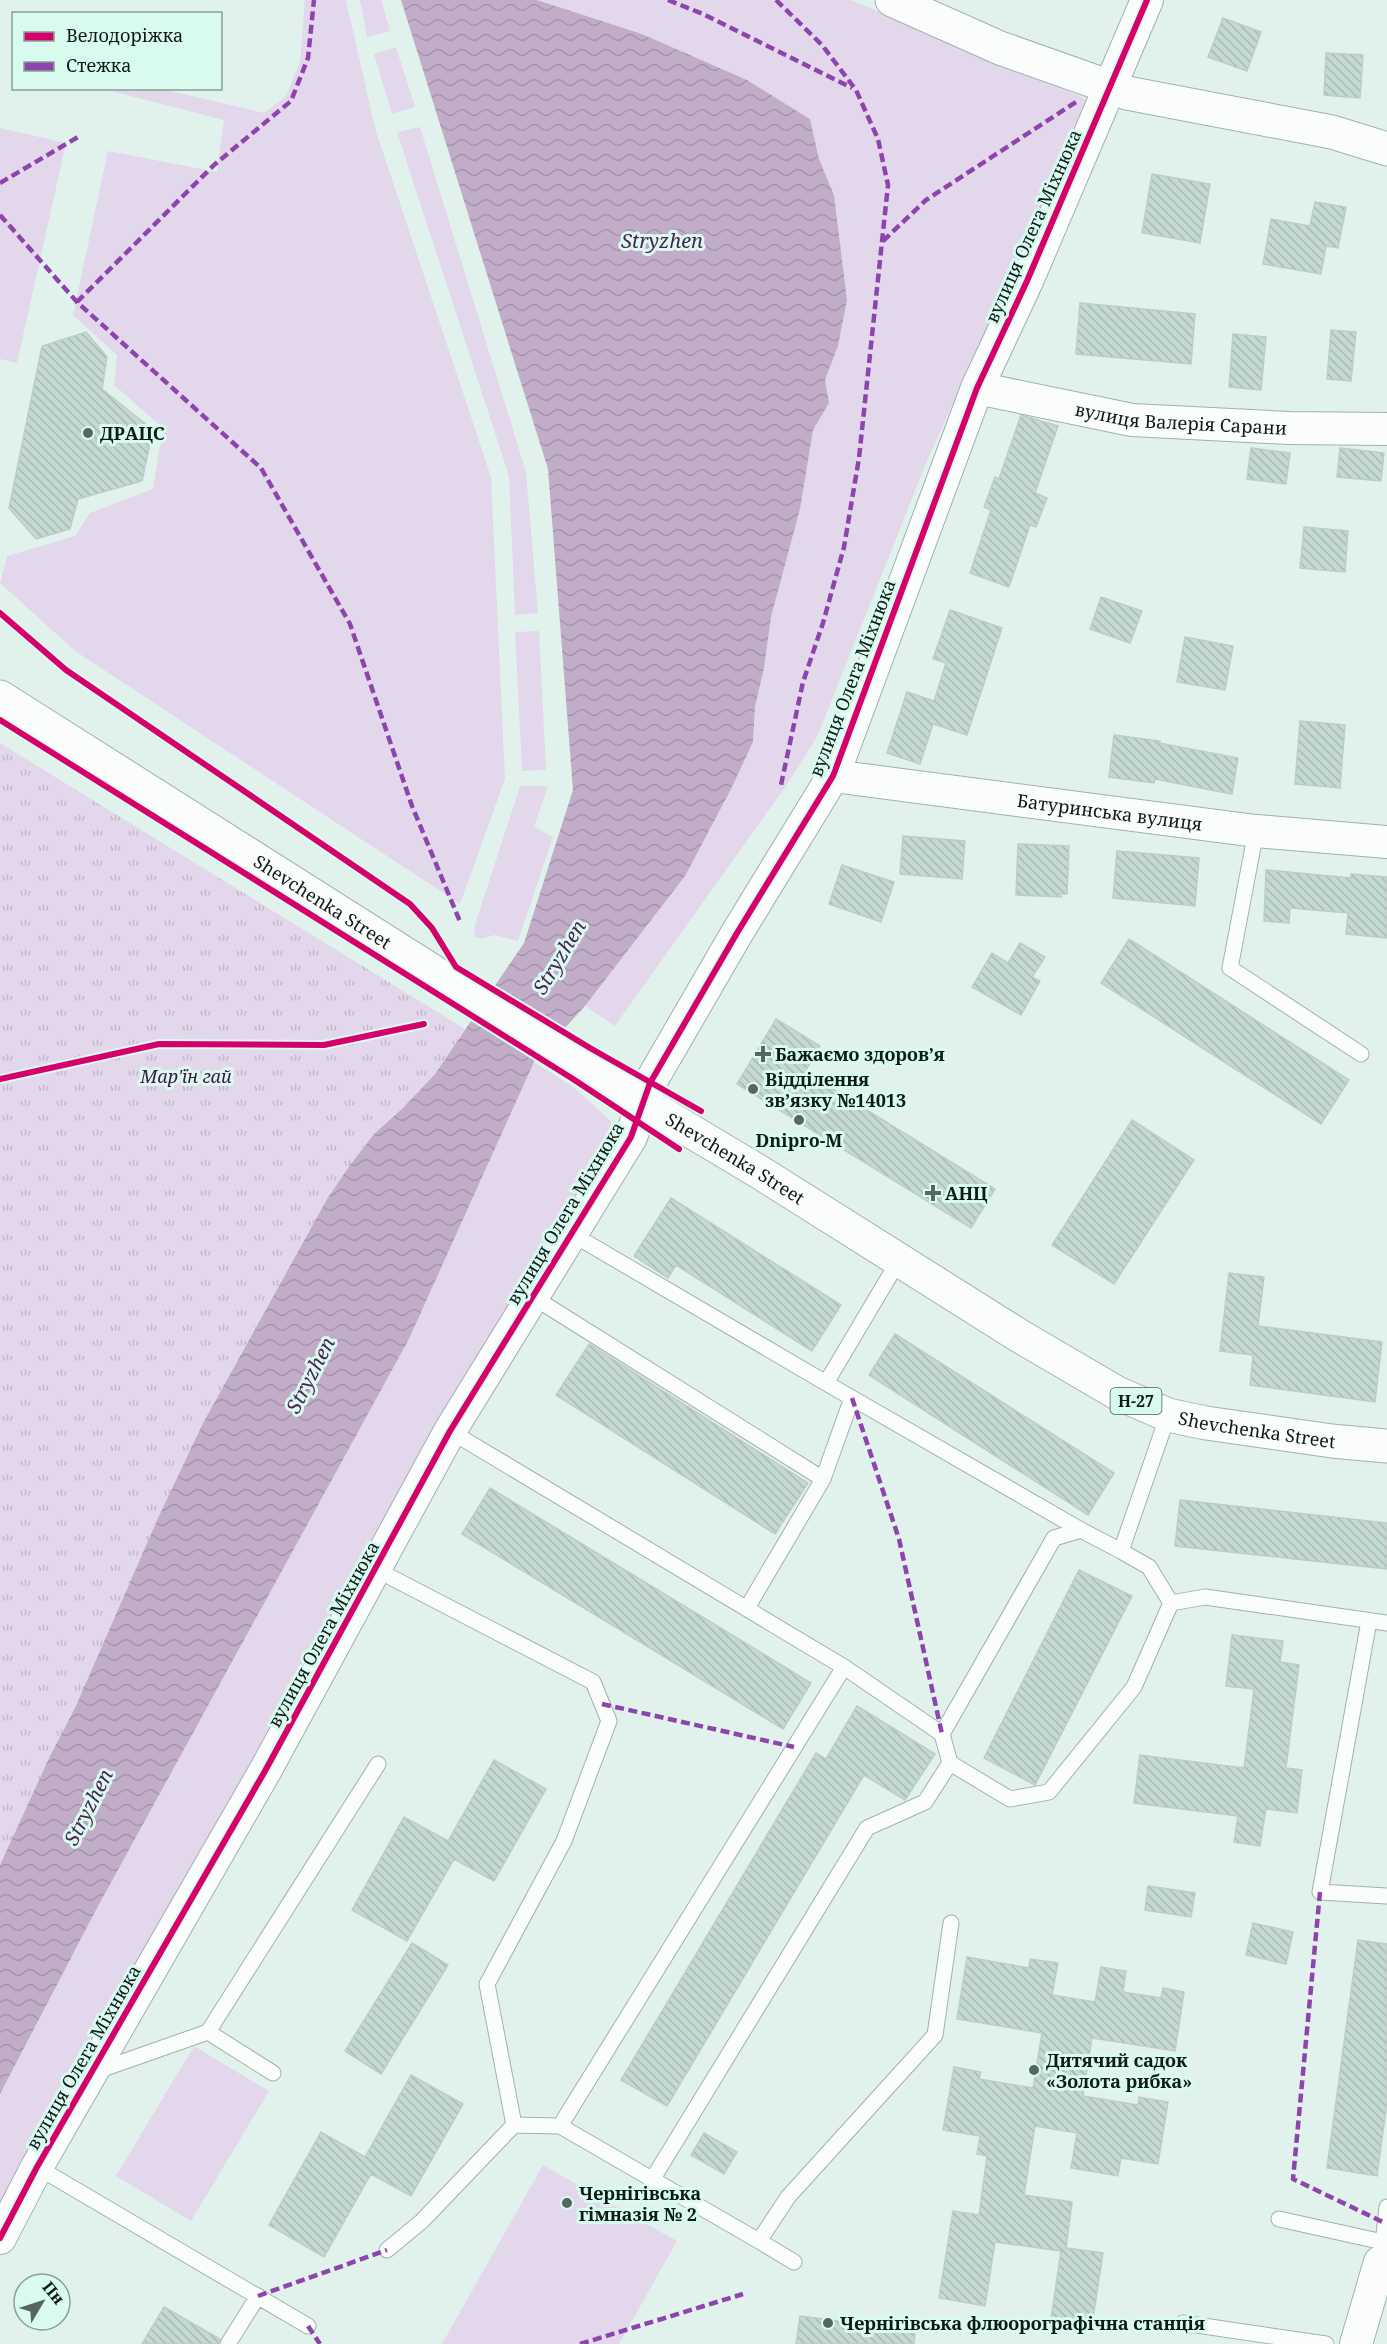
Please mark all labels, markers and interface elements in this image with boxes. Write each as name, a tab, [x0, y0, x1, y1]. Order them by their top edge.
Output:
legend	[12, 12, 222, 90]
text: Велодоріжка	[66, 23, 183, 47]
text: Стежка	[66, 53, 132, 77]
street label: вулиця Олега Міхнюка	[979, 125, 1087, 327]
water label: Stryzhen	[621, 227, 703, 254]
street label: вулиця Валерія Сарани	[1073, 397, 1288, 440]
place label: ДРАЦС	[100, 421, 165, 445]
marker: ДРАЦС	[81, 426, 95, 440]
street label: вулиця Олега Міхнюка	[803, 576, 901, 780]
street label: Батуринська вулиця	[1015, 788, 1204, 836]
street label: Shevchenka Street	[249, 849, 396, 954]
water label: Stryzhen	[526, 915, 592, 999]
place label: Бажаємо здоров’я	[775, 1042, 945, 1066]
marker: Бажаємо здоров’я	[756, 1047, 770, 1061]
park label: Мар'їн гай	[139, 1064, 232, 1088]
place label: Відділення зв’язку №14013	[765, 1067, 906, 1112]
marker: Відділення зв’язку №14013	[746, 1082, 760, 1096]
street label: Shevchenka Street	[661, 1107, 809, 1210]
marker: Dnipro-M	[792, 1113, 806, 1127]
street label: вулиця Олега Міхнюка	[501, 1117, 629, 1309]
place label: Dnipro-M	[756, 1128, 842, 1152]
place label: АНЦ	[945, 1181, 988, 1205]
marker: АНЦ	[926, 1186, 940, 1200]
water label: Stryzhen	[279, 1332, 341, 1418]
road number: Н-27	[1110, 1388, 1162, 1414]
street label: Shevchenka Street	[1176, 1406, 1336, 1453]
street label: вулиця Олега Міхнюка	[262, 1537, 384, 1731]
water label: Stryzhen	[57, 1764, 119, 1850]
street label: вулиця Олега Міхнюка	[20, 1960, 146, 2154]
place label: Дитячий садок «Золота рибка»	[1046, 2048, 1192, 2093]
marker: Дитячий садок «Золота рибка»	[1027, 2063, 1041, 2077]
place label: Чернігівська гімназія № 2	[579, 2181, 702, 2226]
marker: Чернігівська гімназія № 2	[560, 2196, 574, 2210]
north arrow	[12, 2272, 72, 2332]
text: Пн	[38, 2276, 70, 2309]
place label: Чернігівська флюорографічна станція	[840, 2311, 1205, 2335]
marker: Чернігівська флюорографічна станція	[821, 2316, 835, 2330]

